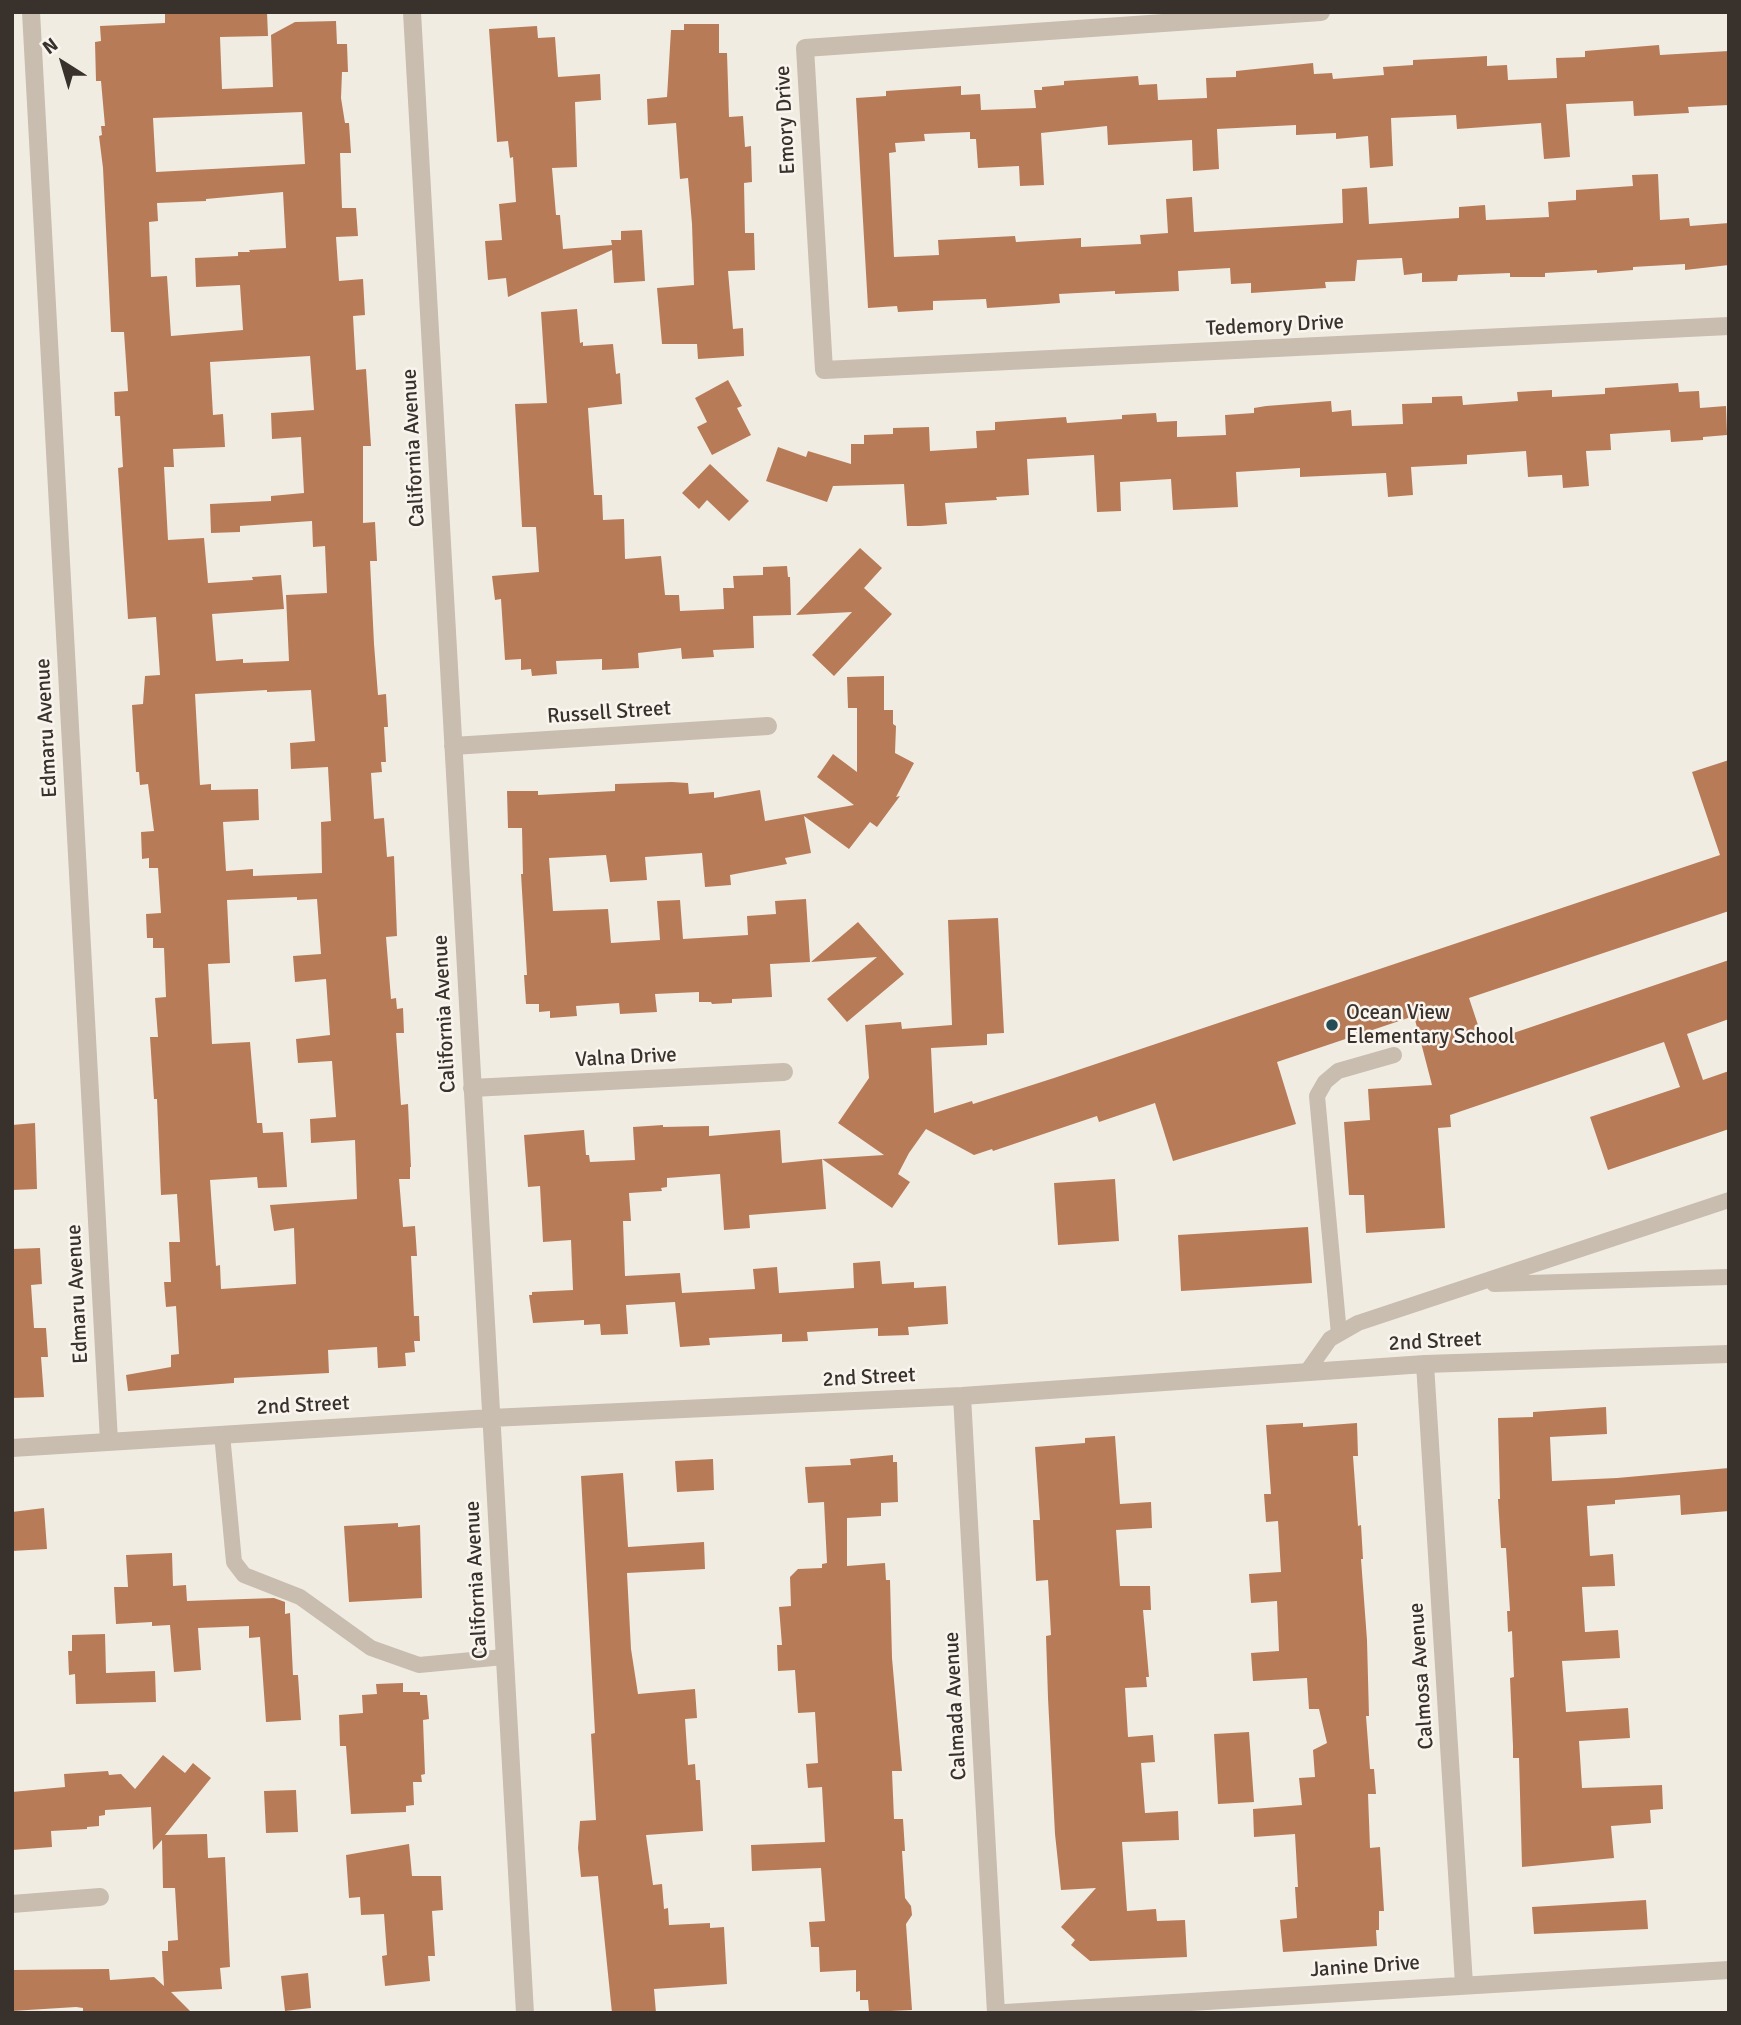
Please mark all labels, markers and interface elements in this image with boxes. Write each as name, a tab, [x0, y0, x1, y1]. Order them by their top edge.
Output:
north arrow	[28, 28, 98, 98]
text: N	[38, 33, 63, 60]
street label: Emory Drive	[771, 65, 801, 175]
street label: Tedemory Drive	[1205, 310, 1345, 342]
street label: California Avenue	[397, 368, 431, 528]
street label: Edmaru Avenue	[31, 658, 63, 798]
street label: Russell Street	[546, 696, 672, 730]
street label: California Avenue	[428, 934, 462, 1094]
place label: Ocean View Elementary School	[1346, 1000, 1515, 1050]
marker: Ocean View Elementary School	[1324, 1017, 1340, 1033]
street label: Valna Drive	[575, 1043, 677, 1073]
street label: Edmaru Avenue	[62, 1224, 94, 1364]
street label: 2nd Street	[1388, 1327, 1482, 1357]
street label: 2nd Street	[822, 1363, 916, 1393]
street label: 2nd Street	[256, 1391, 350, 1421]
street label: California Avenue	[460, 1500, 494, 1660]
street label: Calmosa Avenue	[1404, 1602, 1440, 1750]
street label: Calmada Avenue	[940, 1631, 972, 1781]
street label: Janine Drive	[1309, 1951, 1421, 1983]

